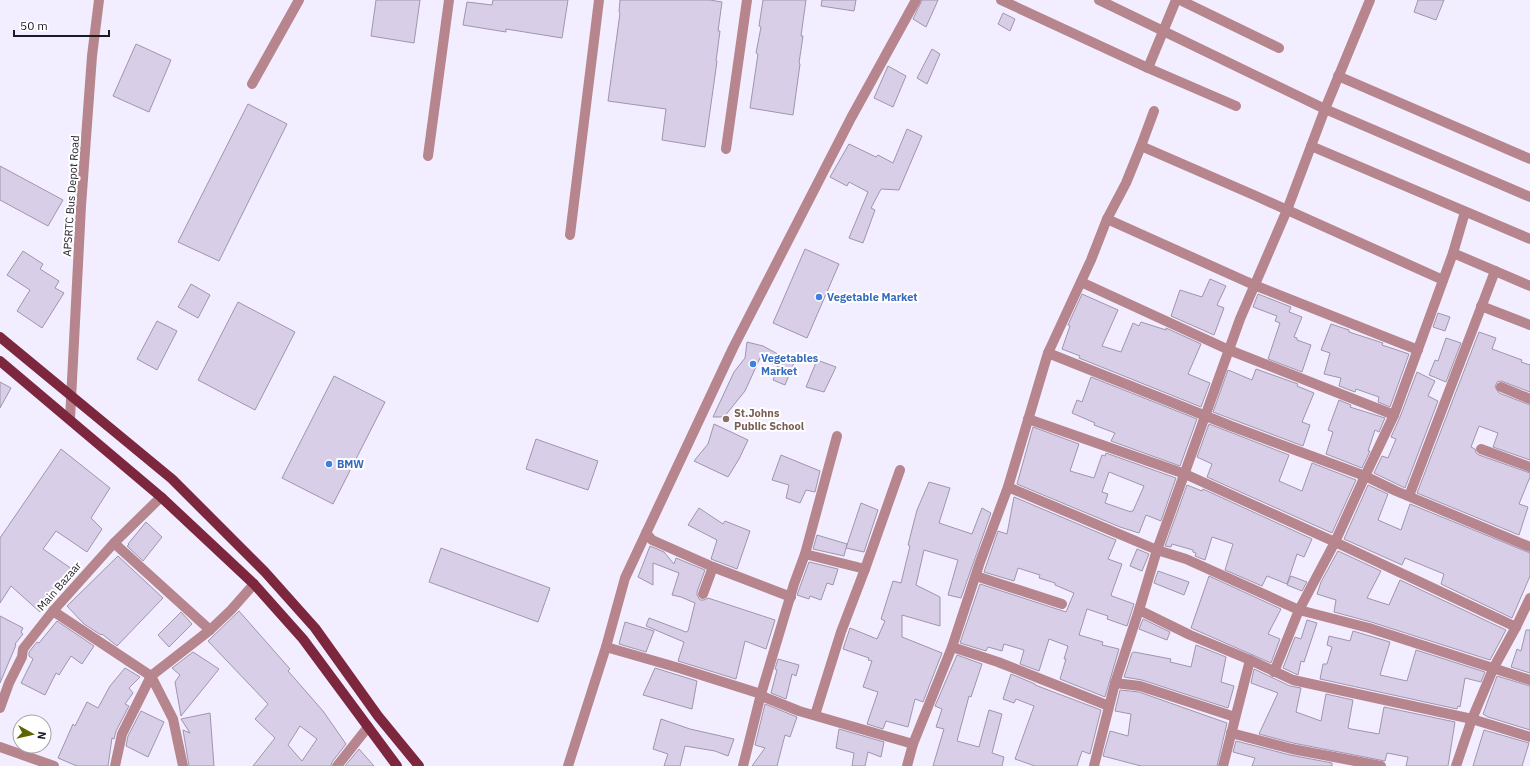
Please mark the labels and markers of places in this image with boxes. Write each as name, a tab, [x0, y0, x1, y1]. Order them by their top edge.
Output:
place label: Vegetable Market	[827, 290, 918, 304]
marker: Vegetable Market	[814, 292, 824, 302]
place label: Vegetables Market	[761, 351, 819, 378]
marker: Vegetables Market	[748, 359, 758, 369]
place label: St.Johns Public School	[734, 406, 805, 433]
marker: St.Johns Public School	[721, 414, 731, 424]
place label: BMW	[337, 457, 364, 471]
marker: BMW	[324, 459, 334, 469]

